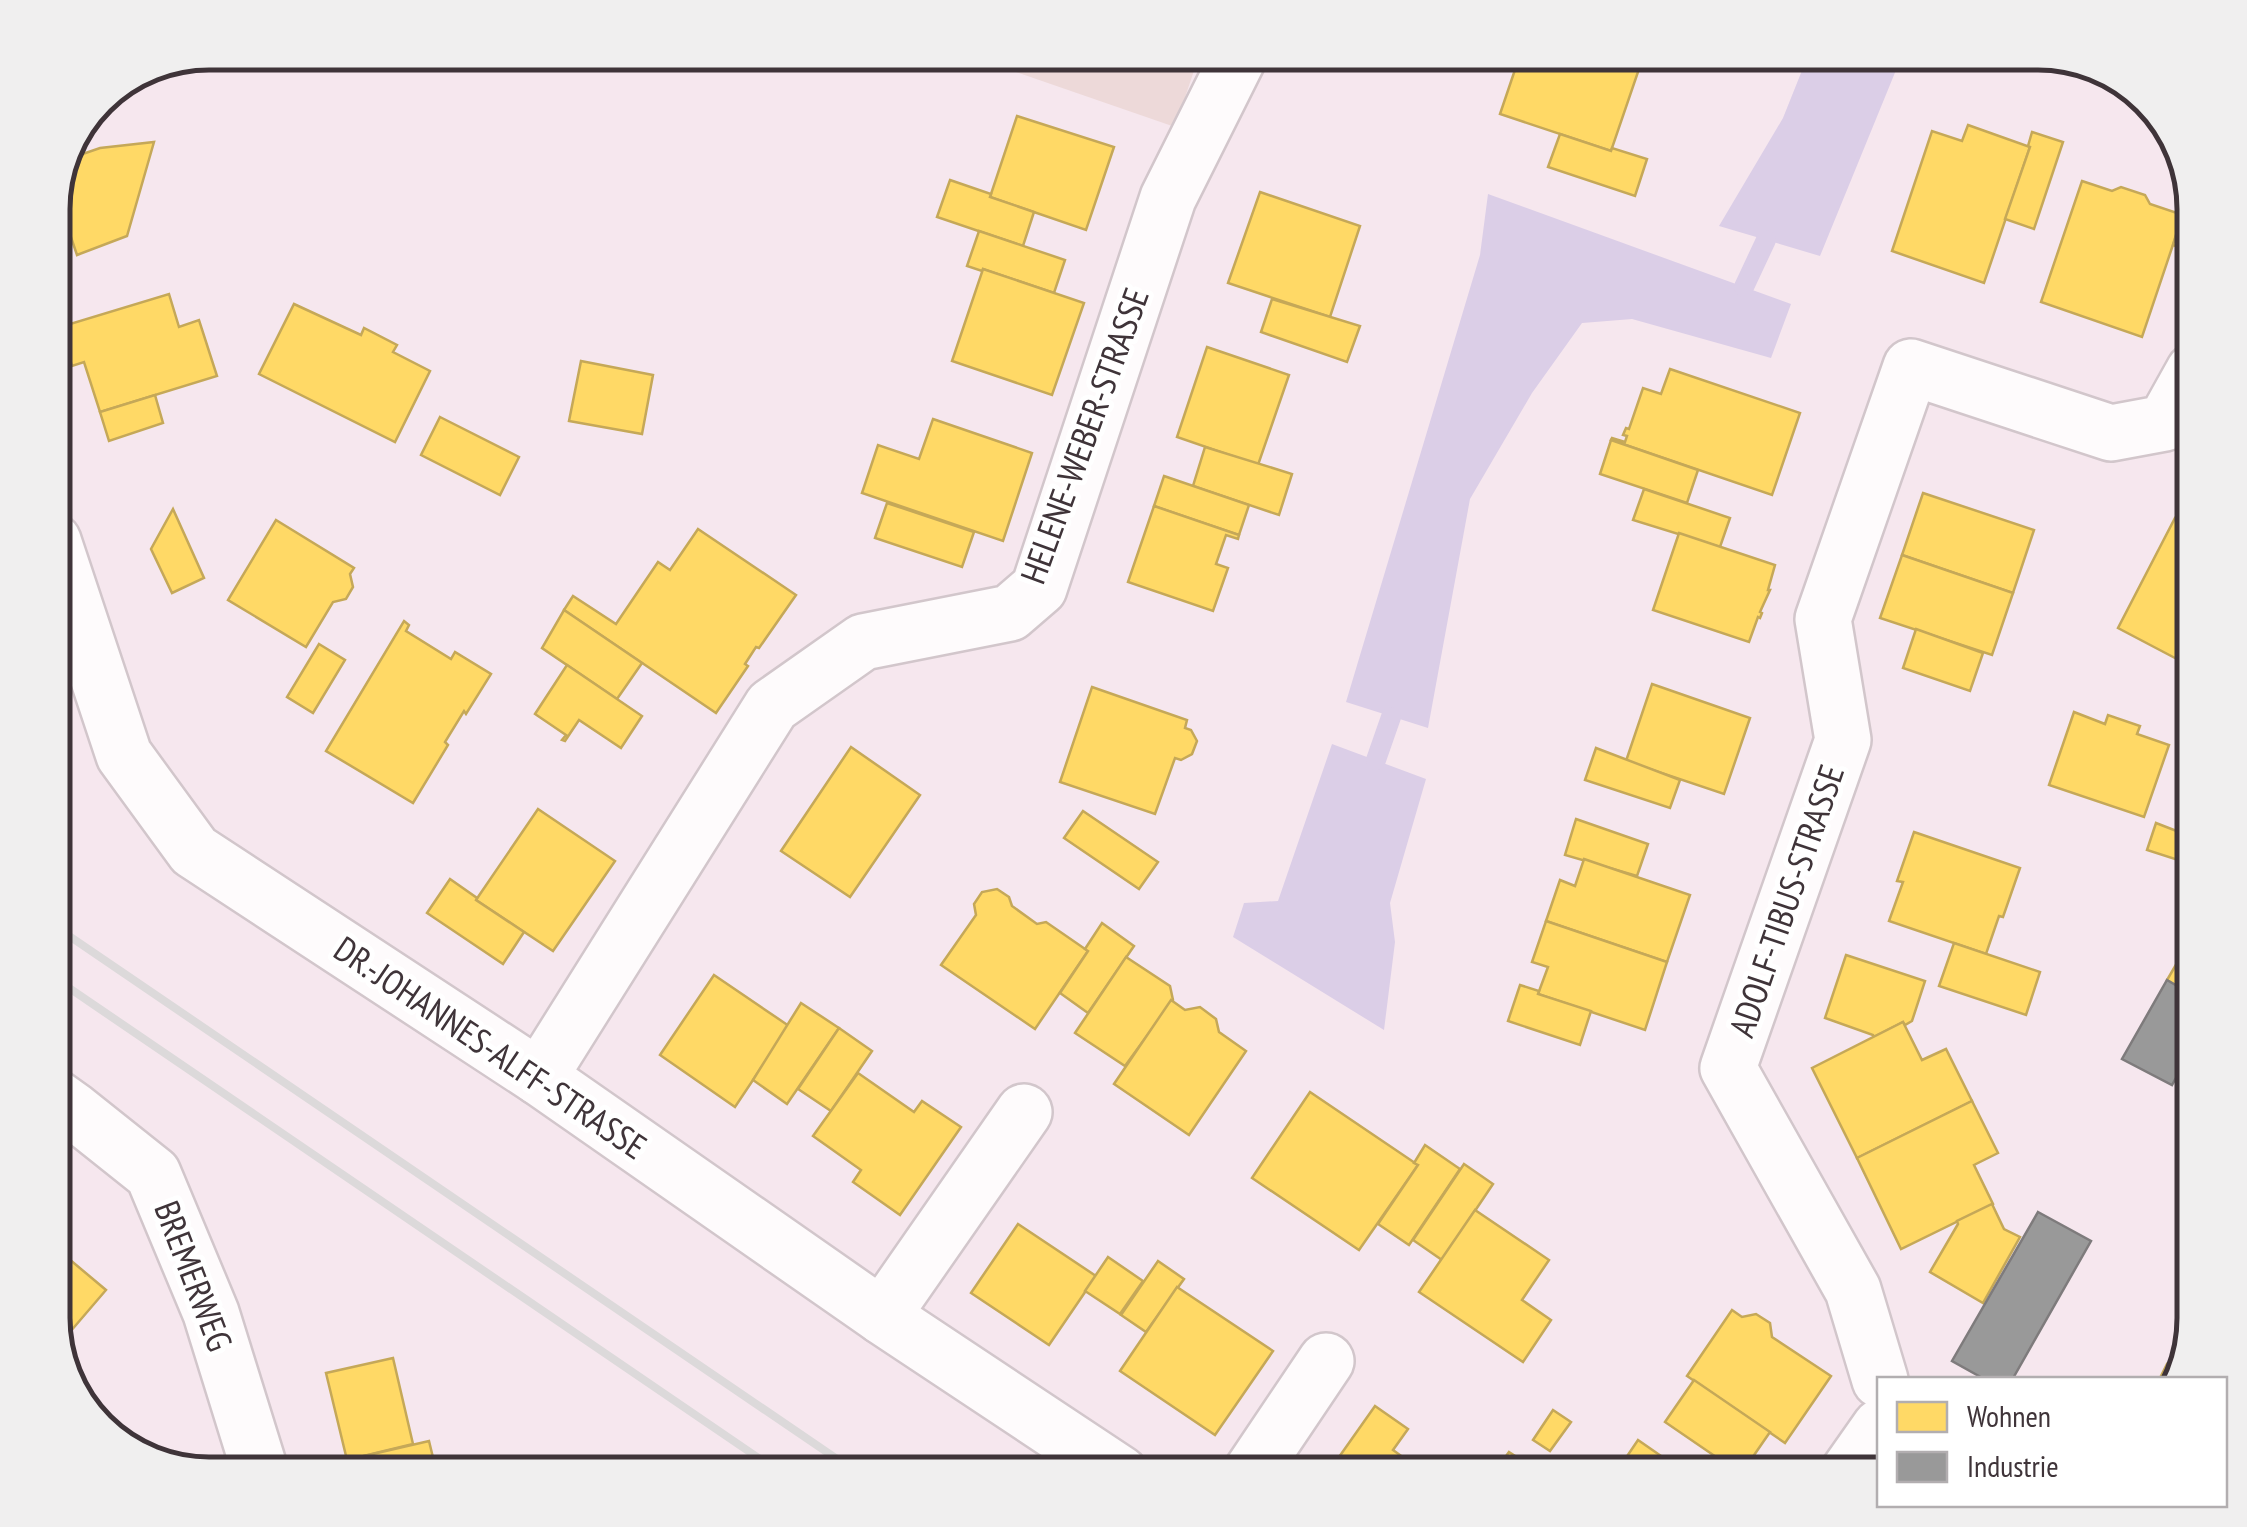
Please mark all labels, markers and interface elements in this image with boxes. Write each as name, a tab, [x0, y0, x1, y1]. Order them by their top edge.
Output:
street label: HELENE-WEBER-STRASSE	[1009, 282, 1159, 590]
street label: ADOLF-TIBUS-STRASSE	[1718, 759, 1854, 1043]
street label: DR.-JOHANNES-ALFF-STRASSE	[326, 925, 656, 1169]
street label: BREMERWEG	[144, 1194, 244, 1357]
legend	[1877, 1377, 2227, 1507]
text: Wohnen	[1967, 1396, 2051, 1435]
text: Industrie	[1967, 1446, 2059, 1485]

